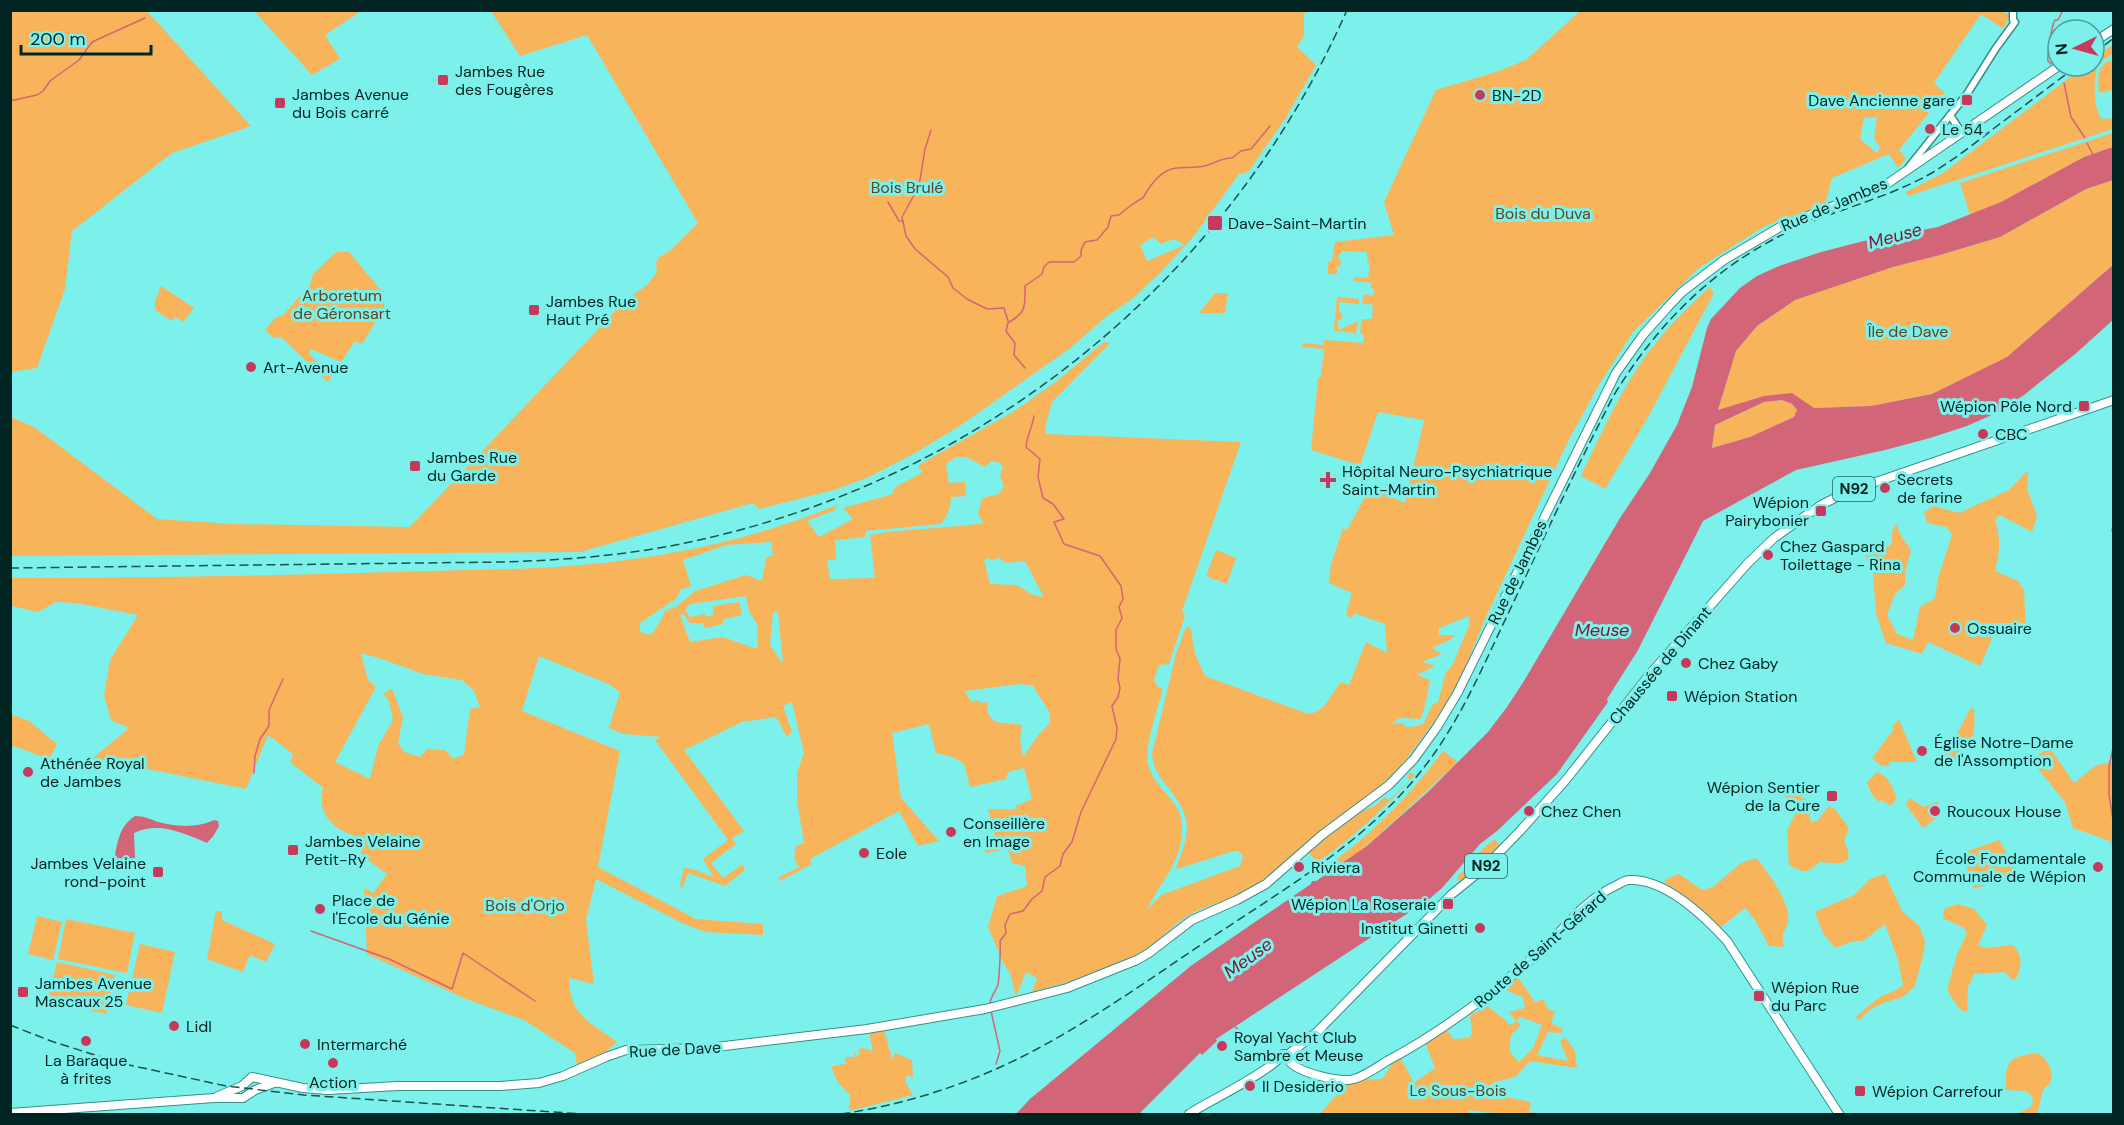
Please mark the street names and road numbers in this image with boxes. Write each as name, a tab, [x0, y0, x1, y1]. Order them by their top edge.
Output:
street label: Rue de Jambes	[1778, 173, 1891, 236]
road number: N92	[1833, 477, 1875, 501]
street label: Rue de Jambes	[1483, 517, 1552, 628]
street label: Chaussée de Dinant	[1605, 602, 1716, 729]
road number: N92	[1465, 854, 1507, 878]
street label: Route de Saint-Gérard	[1470, 886, 1611, 1012]
street label: Rue de Dave	[629, 1037, 721, 1062]

